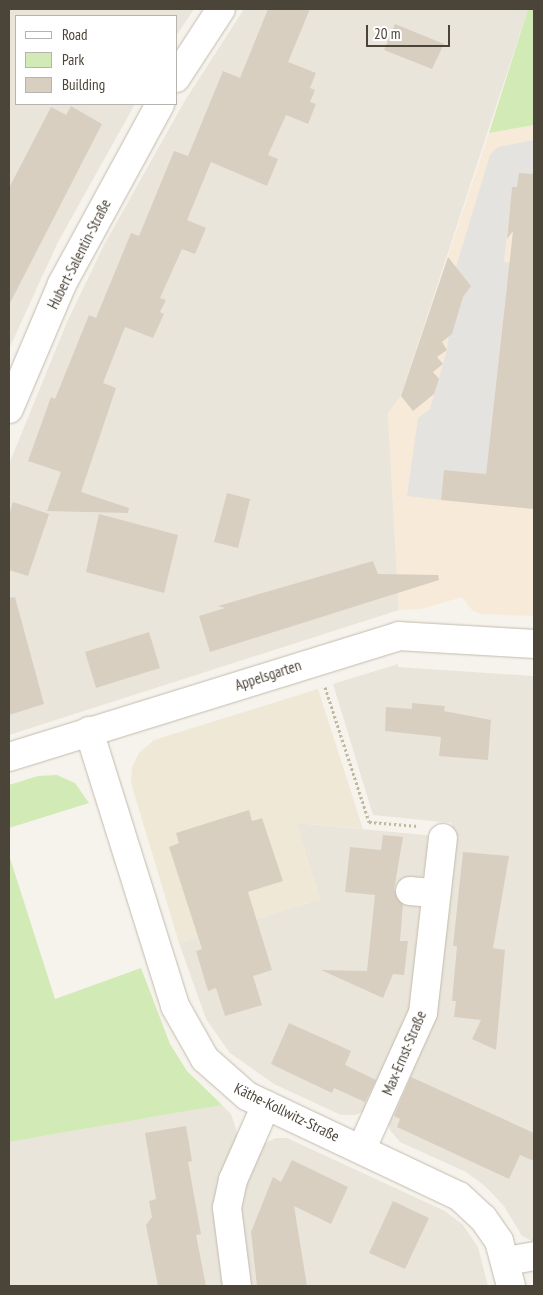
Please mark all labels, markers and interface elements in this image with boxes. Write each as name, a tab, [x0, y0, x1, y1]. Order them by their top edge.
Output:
legend	[15, 15, 178, 105]
scale bar	[368, 15, 452, 47]
text: 20 m	[374, 24, 400, 43]
text: Road	[62, 25, 88, 44]
text: Park	[62, 50, 84, 69]
text: Building	[62, 75, 105, 94]
street label: Hubert-Salentin-Straße	[43, 196, 115, 312]
street label: Appelsgarten	[233, 656, 303, 694]
street label: Max-Ernst-Straße	[378, 1008, 430, 1098]
street label: Käthe-Kollwitz-Straße	[232, 1079, 342, 1145]

